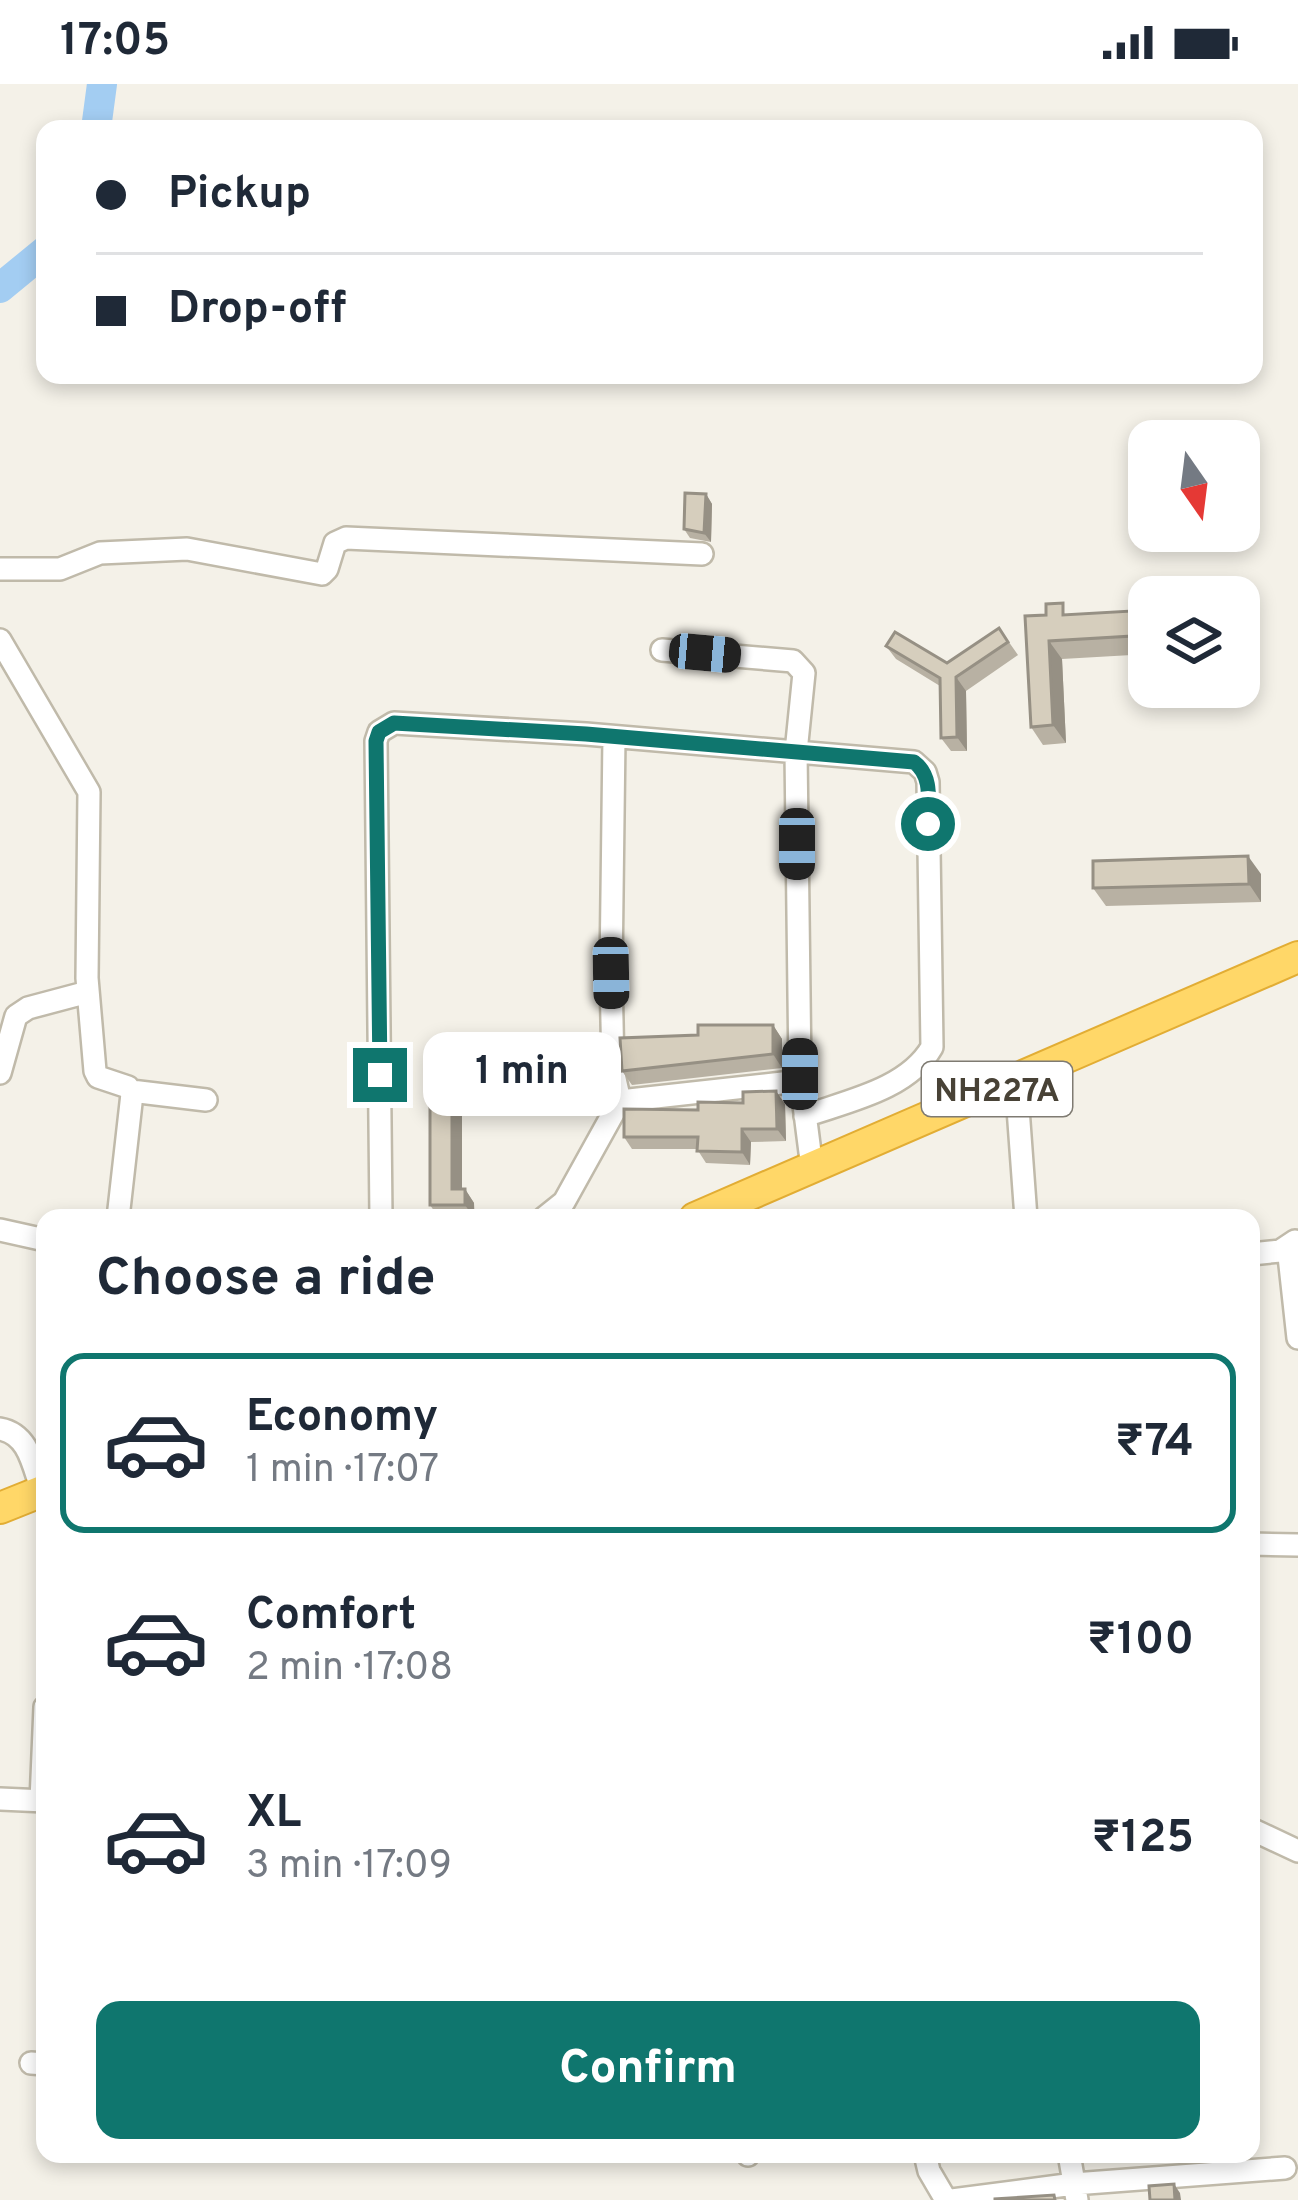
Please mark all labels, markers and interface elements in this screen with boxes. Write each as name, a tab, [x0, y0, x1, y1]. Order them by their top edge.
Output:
text: 17:05	[60, 14, 170, 71]
text: Pickup	[168, 167, 311, 224]
text: Drop-off	[168, 282, 347, 339]
north arrow	[1128, 420, 1260, 552]
map controls	[1128, 420, 1260, 708]
button: layers	[1128, 576, 1260, 708]
car	[668, 632, 742, 674]
route start	[901, 797, 955, 851]
car	[779, 808, 815, 880]
car	[592, 937, 630, 1009]
callout: 1 min	[422, 1033, 620, 1117]
car	[782, 1038, 818, 1110]
route end	[353, 1048, 407, 1102]
text: 1 min	[475, 1049, 569, 1098]
road number: NH227A	[922, 1062, 1072, 1116]
text: Choose a ride	[96, 1246, 436, 1315]
icon: car	[102, 1389, 210, 1497]
text: Economy	[246, 1390, 438, 1447]
text: ₹74	[1115, 1415, 1194, 1472]
text: 1 min · 17:07	[246, 1447, 439, 1496]
icon: car	[102, 1587, 210, 1695]
text: Comfort	[246, 1588, 416, 1645]
text: ₹100	[1087, 1613, 1194, 1670]
text: 2 min · 17:08	[246, 1645, 453, 1694]
icon: car	[102, 1785, 210, 1893]
text: XL	[246, 1786, 301, 1843]
text: ₹125	[1091, 1811, 1194, 1868]
text: 3 min · 17:09	[246, 1843, 452, 1892]
button: Confirm	[96, 2001, 1200, 2139]

